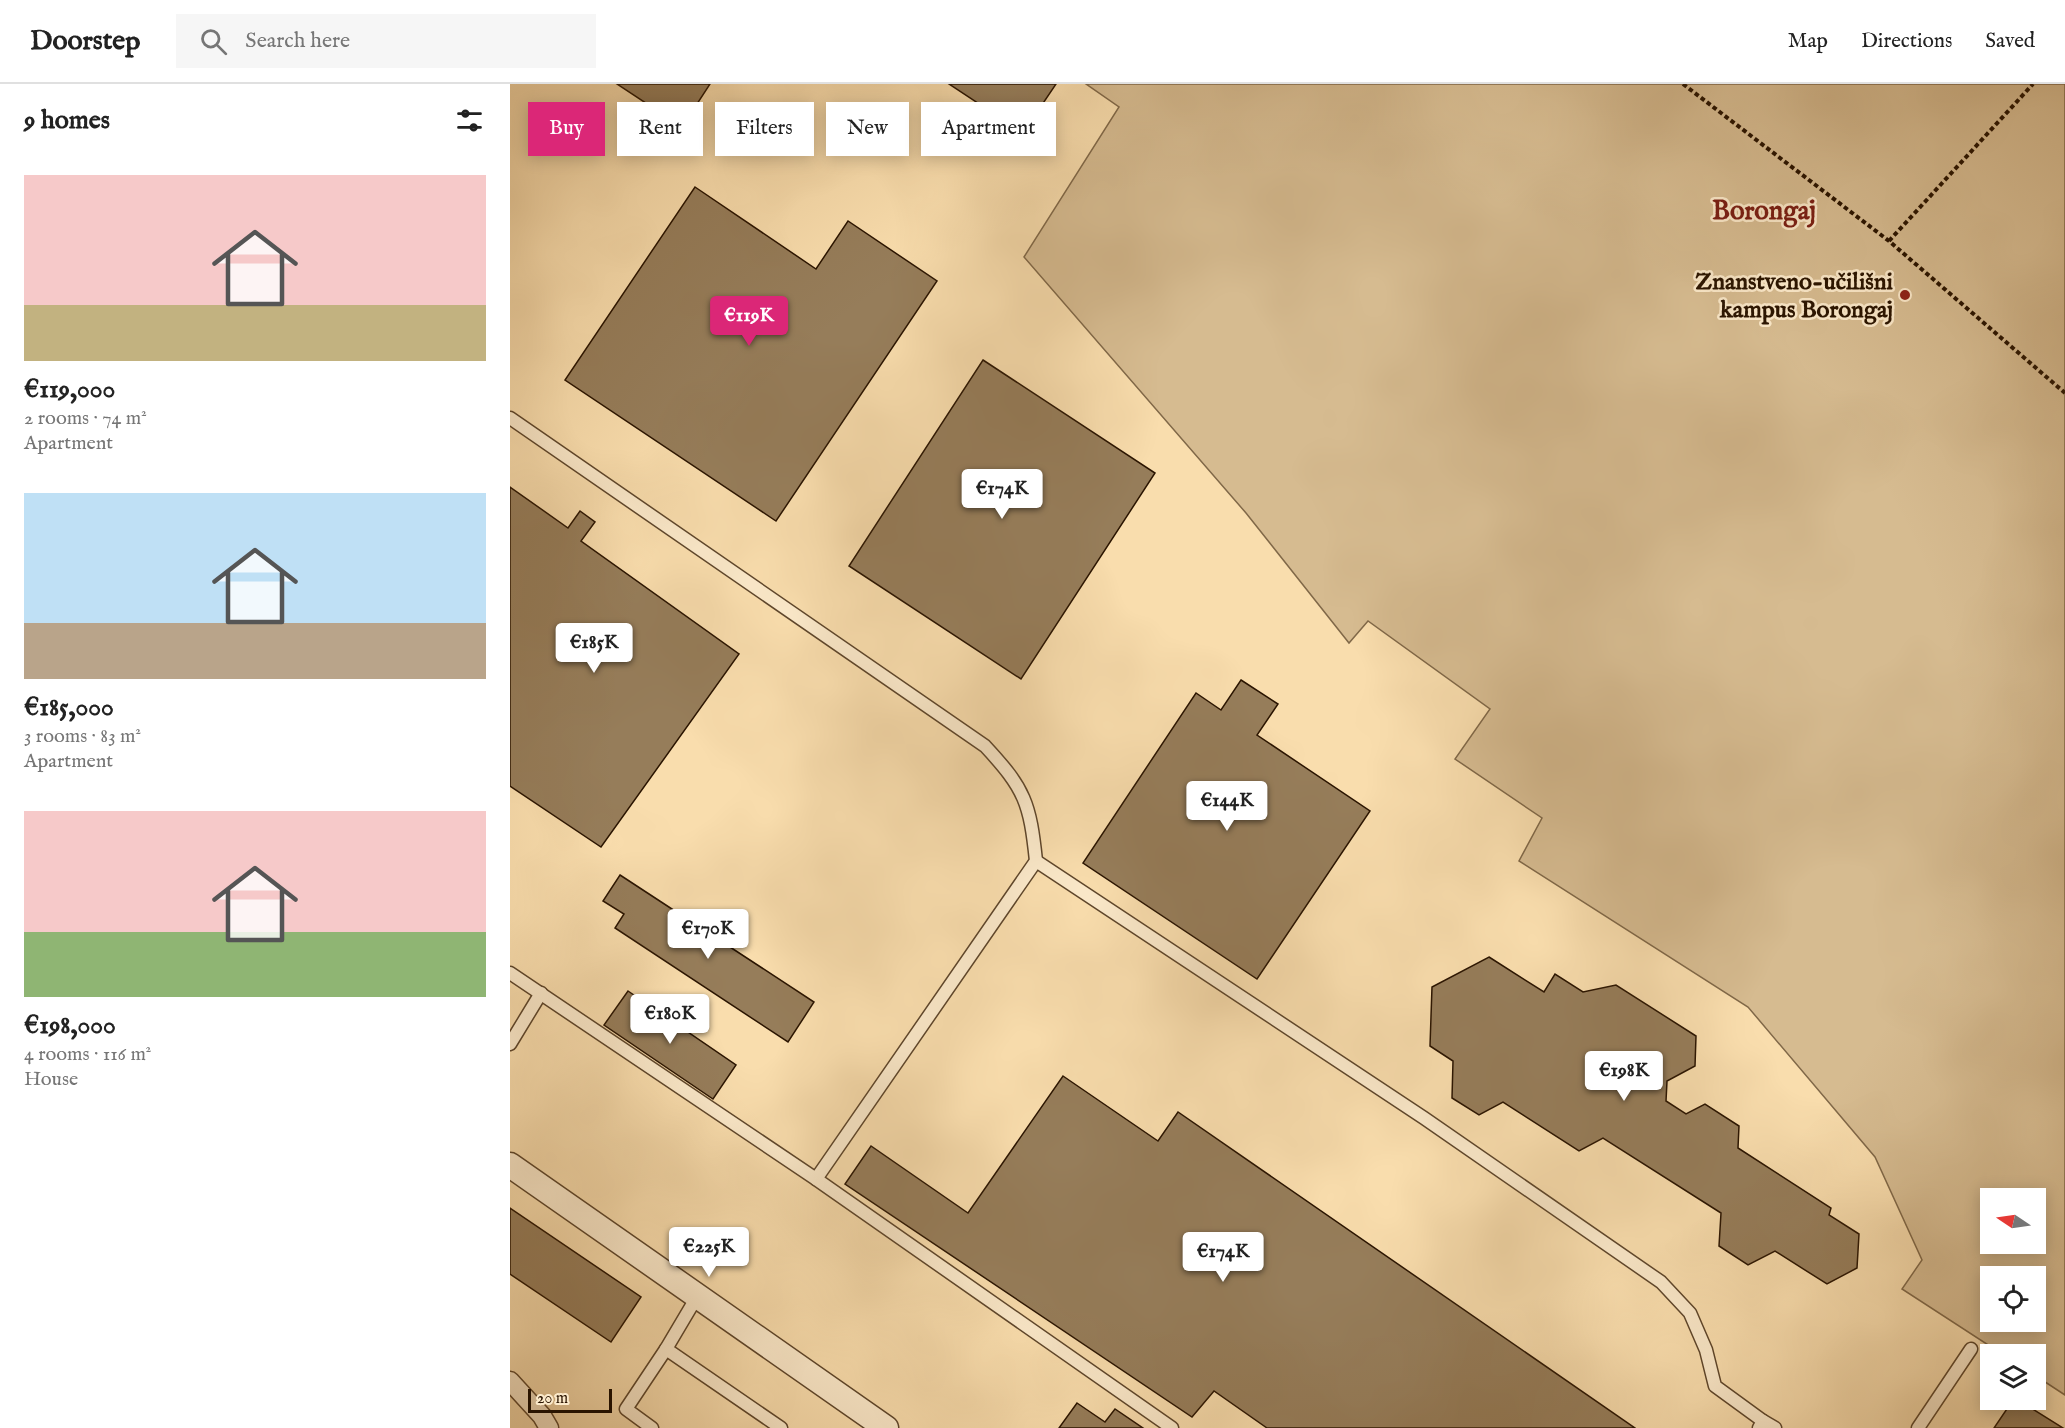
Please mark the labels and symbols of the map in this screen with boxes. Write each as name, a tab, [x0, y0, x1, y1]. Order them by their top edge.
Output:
district label: Borongaj	[1712, 195, 1816, 229]
place label: Znanstveno-učilišni kampus Borongaj	[1695, 267, 1894, 326]
marker: Znanstveno-učilišni kampus Borongaj	[1898, 288, 1912, 302]
pin: €119K	[707, 296, 791, 347]
pin: €174K	[960, 469, 1044, 520]
pin: €185K	[552, 623, 636, 674]
pin: €144K	[1185, 781, 1269, 832]
pin: €170K	[666, 909, 750, 960]
pin: €180K	[628, 994, 712, 1045]
pin: €198K	[1582, 1051, 1666, 1102]
north arrow	[1980, 1188, 2046, 1254]
pin: €225K	[667, 1227, 751, 1278]
pin: €174K	[1181, 1232, 1265, 1283]
scale bar	[528, 1386, 612, 1414]

